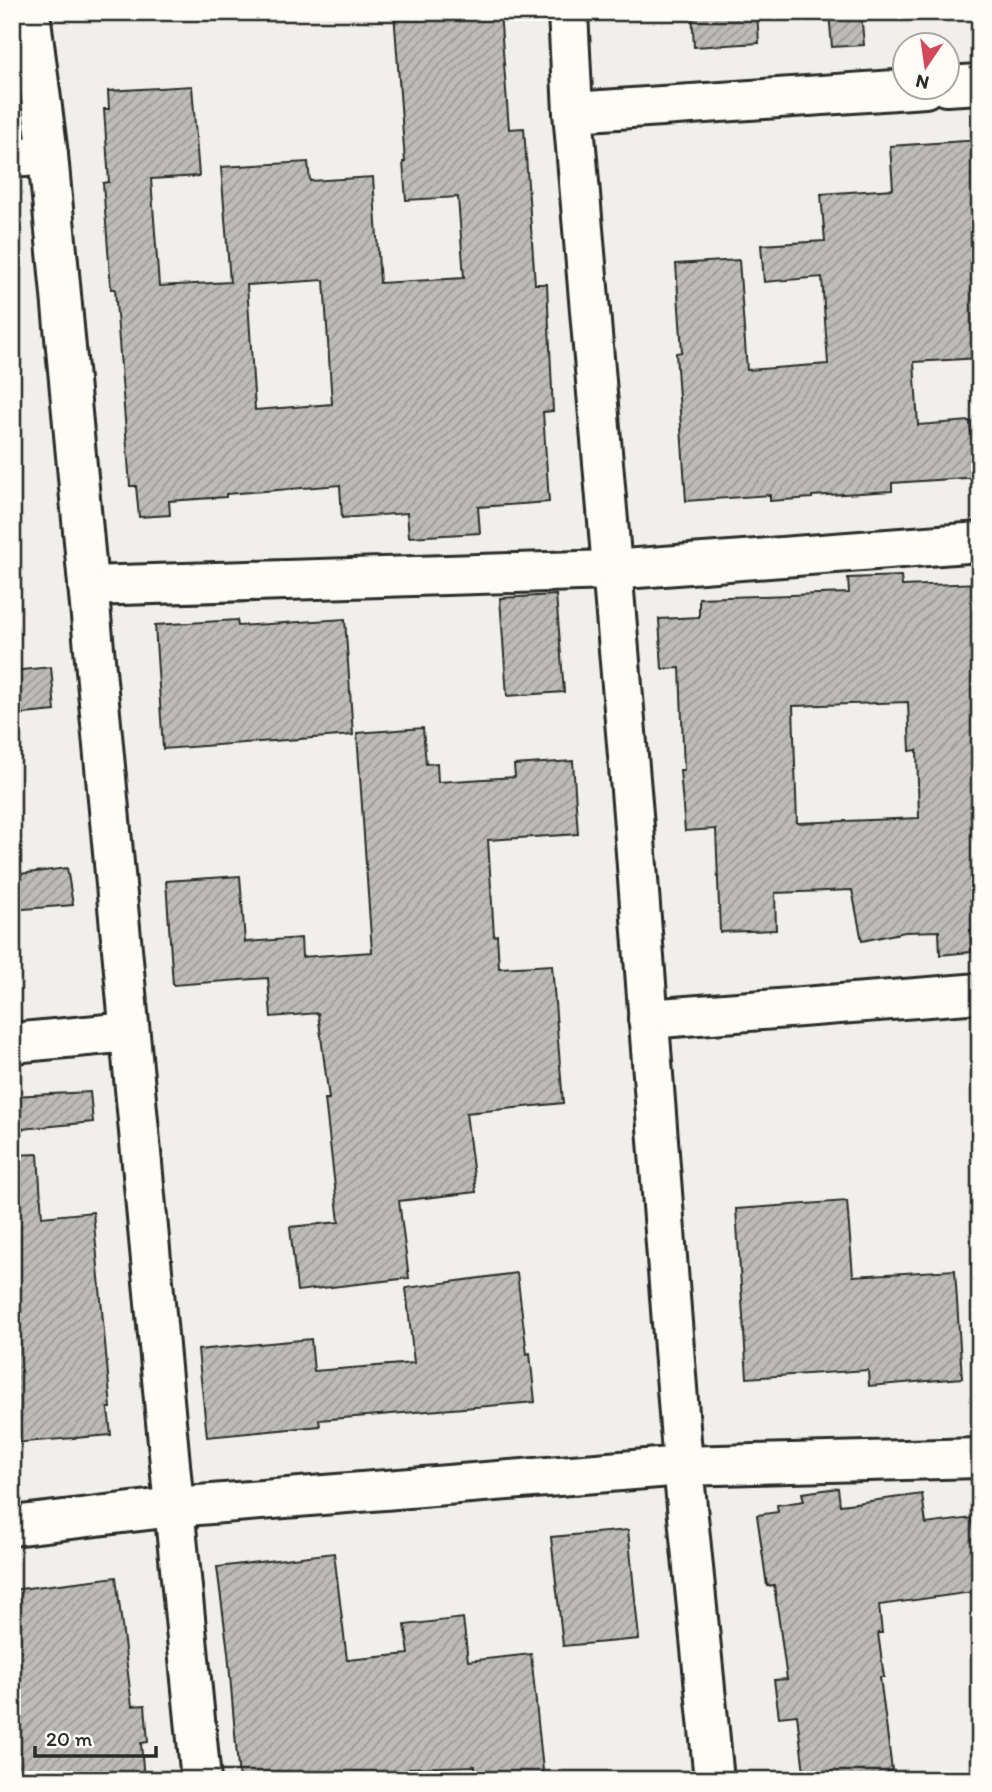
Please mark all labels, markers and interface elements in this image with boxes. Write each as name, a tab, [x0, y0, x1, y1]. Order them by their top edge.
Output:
north arrow	[890, 32, 960, 102]
text: N	[913, 69, 931, 95]
scale bar	[35, 1715, 156, 1759]
text: 20 m	[46, 1726, 93, 1751]

